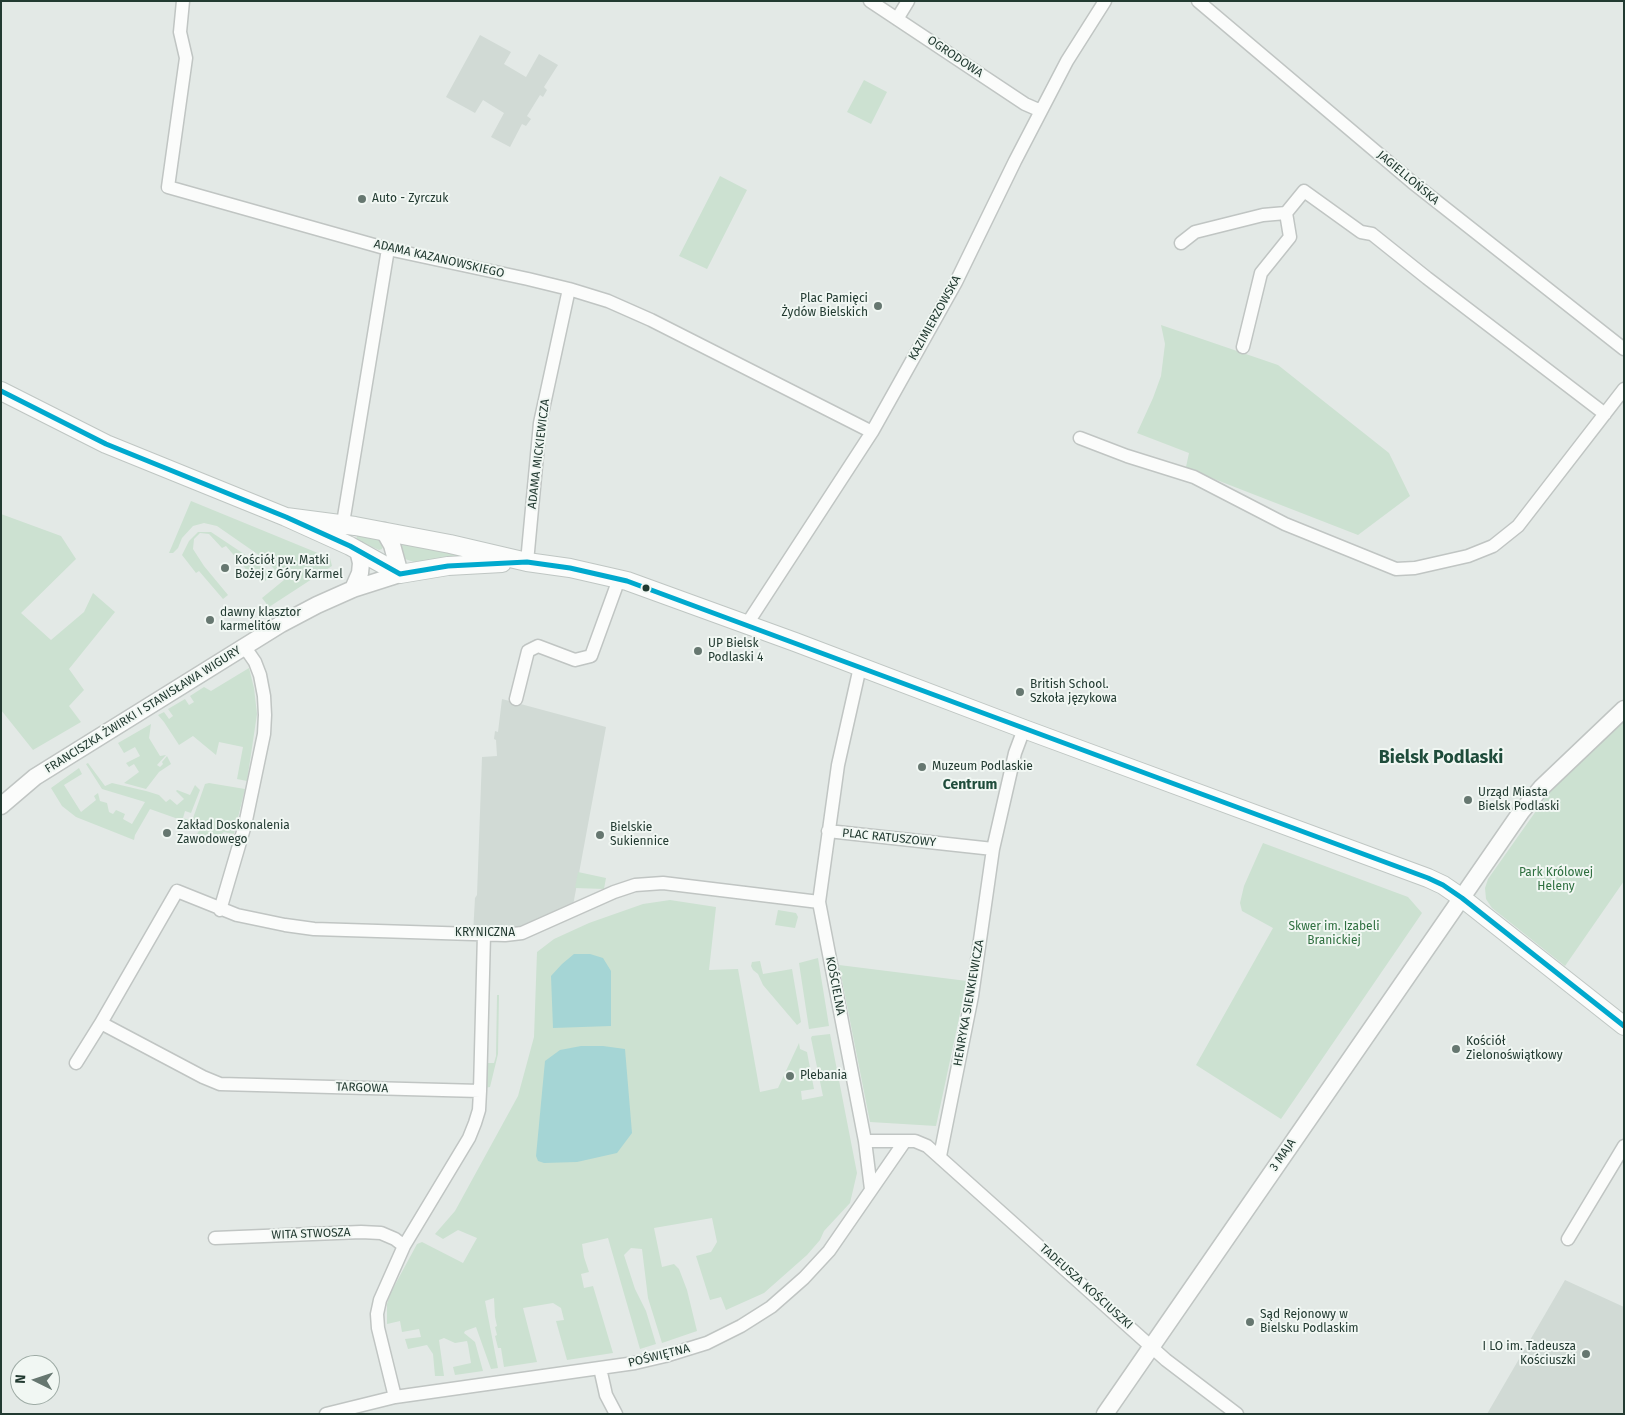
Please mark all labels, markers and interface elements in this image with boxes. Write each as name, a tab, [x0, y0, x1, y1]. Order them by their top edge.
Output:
street label: OGRODOWA	[924, 33, 986, 81]
street label: JAGIELLOŃSKA	[1374, 148, 1442, 208]
place label: Auto - Zyrczuk	[372, 192, 448, 206]
marker: Auto - Zyrczuk	[356, 193, 368, 205]
street label: ADAMA KAZANOWSKIEGO	[372, 237, 506, 281]
street label: KAZIMIERZOWSKA	[906, 273, 964, 363]
place label: Plac Pamięci Żydów Bielskich	[781, 292, 868, 320]
marker: Plac Pamięci Żydów Bielskich	[872, 300, 884, 312]
street label: ADAMA MICKIEWICZA	[525, 398, 553, 510]
place label: Kościół pw. Matki Bożej z Góry Karmel	[235, 554, 343, 582]
marker: Kościół pw. Matki Bożej z Góry Karmel	[219, 562, 231, 574]
unlabelled marker	[641, 583, 651, 593]
place label: dawny klasztor karmelitów	[220, 606, 301, 634]
marker: dawny klasztor karmelitów	[204, 614, 216, 626]
place label: UP Bielsk Podlaski 4	[708, 637, 763, 665]
street label: FRANCISZKA ŻWIRKI I STANISŁAWA WIGURY	[42, 643, 244, 777]
marker: UP Bielsk Podlaski 4	[692, 645, 704, 657]
place label: British School. Szkoła językowa	[1030, 678, 1117, 706]
marker: British School. Szkoła językowa	[1014, 686, 1026, 698]
district label: Bielsk Podlaski	[1379, 747, 1503, 769]
place label: Muzeum Podlaskie	[932, 760, 1033, 774]
marker: Muzeum Podlaskie	[916, 761, 928, 773]
district label: Centrum	[943, 777, 997, 793]
place label: Urząd Miasta Bielsk Podlaski	[1478, 786, 1559, 814]
marker: Urząd Miasta Bielsk Podlaski	[1462, 794, 1474, 806]
place label: Zakład Doskonalenia Zawodowego	[177, 819, 290, 847]
place label: Bielskie Sukiennice	[610, 821, 669, 849]
street label: PLAC RATUSZOWY	[841, 826, 937, 850]
marker: Zakład Doskonalenia Zawodowego	[161, 827, 173, 839]
marker: Bielskie Sukiennice	[594, 829, 606, 841]
park label: Park Królowej Heleny	[1519, 866, 1593, 894]
park label: Skwer im. Izabeli Branickiej	[1288, 920, 1380, 948]
street label: KRYNICZNA	[455, 926, 515, 940]
street label: HENRYKA SIENKIEWICZA	[951, 939, 987, 1067]
street label: KOŚCIELNA	[822, 955, 848, 1017]
place label: Kościół Zielonoświątkowy	[1466, 1035, 1563, 1063]
marker: Kościół Zielonoświątkowy	[1450, 1043, 1462, 1055]
place label: Plebania	[800, 1069, 847, 1083]
marker: Plebania	[784, 1070, 796, 1082]
street label: TARGOWA	[336, 1080, 388, 1096]
street label: 3 MAJA	[1267, 1136, 1299, 1174]
street label: WITA STWOSZA	[271, 1225, 351, 1243]
street label: TADEUSZA KOŚCIUSZKI	[1036, 1241, 1136, 1333]
place label: Sąd Rejonowy w Bielsku Podlaskim	[1260, 1308, 1359, 1336]
marker: Sąd Rejonowy w Bielsku Podlaskim	[1244, 1316, 1256, 1328]
place label: I LO im. Tadeusza Kościuszki	[1483, 1340, 1576, 1368]
street label: POŚWIĘTNA	[627, 1341, 691, 1371]
marker: I LO im. Tadeusza Kościuszki	[1580, 1348, 1592, 1360]
north arrow	[10, 1355, 60, 1405]
text: N	[12, 1374, 29, 1384]

